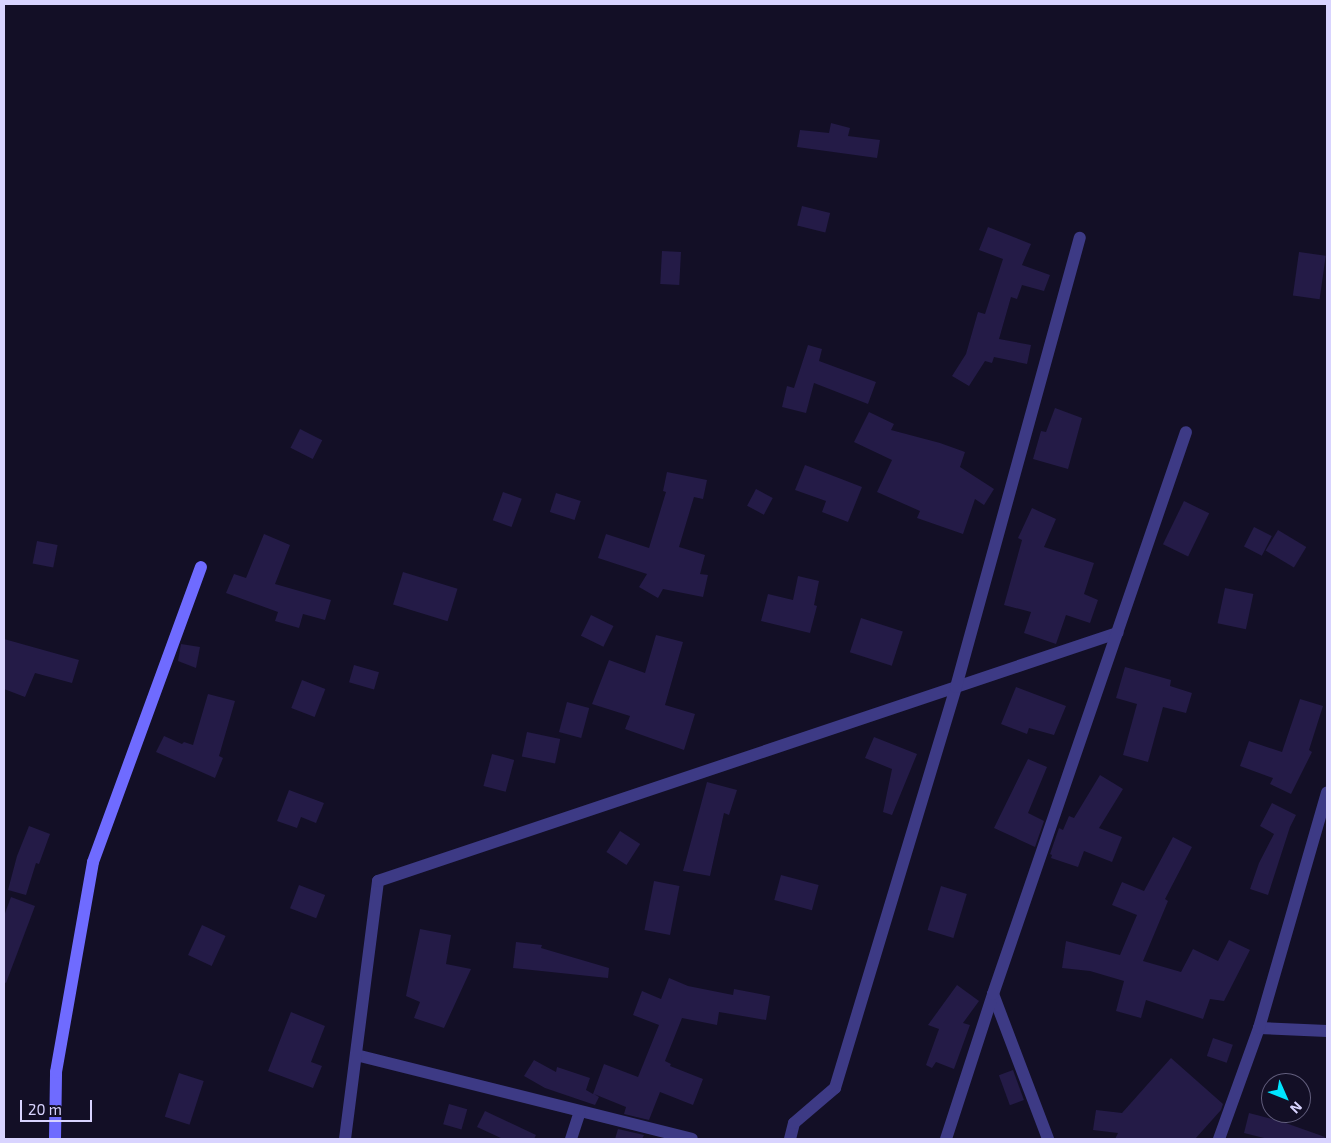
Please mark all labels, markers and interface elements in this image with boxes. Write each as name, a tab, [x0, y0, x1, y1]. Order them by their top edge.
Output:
north arrow	[1261, 1073, 1311, 1123]
scale bar	[22, 1090, 95, 1122]
text: N	[1287, 1099, 1306, 1118]
text: 20 m	[28, 1100, 62, 1118]

